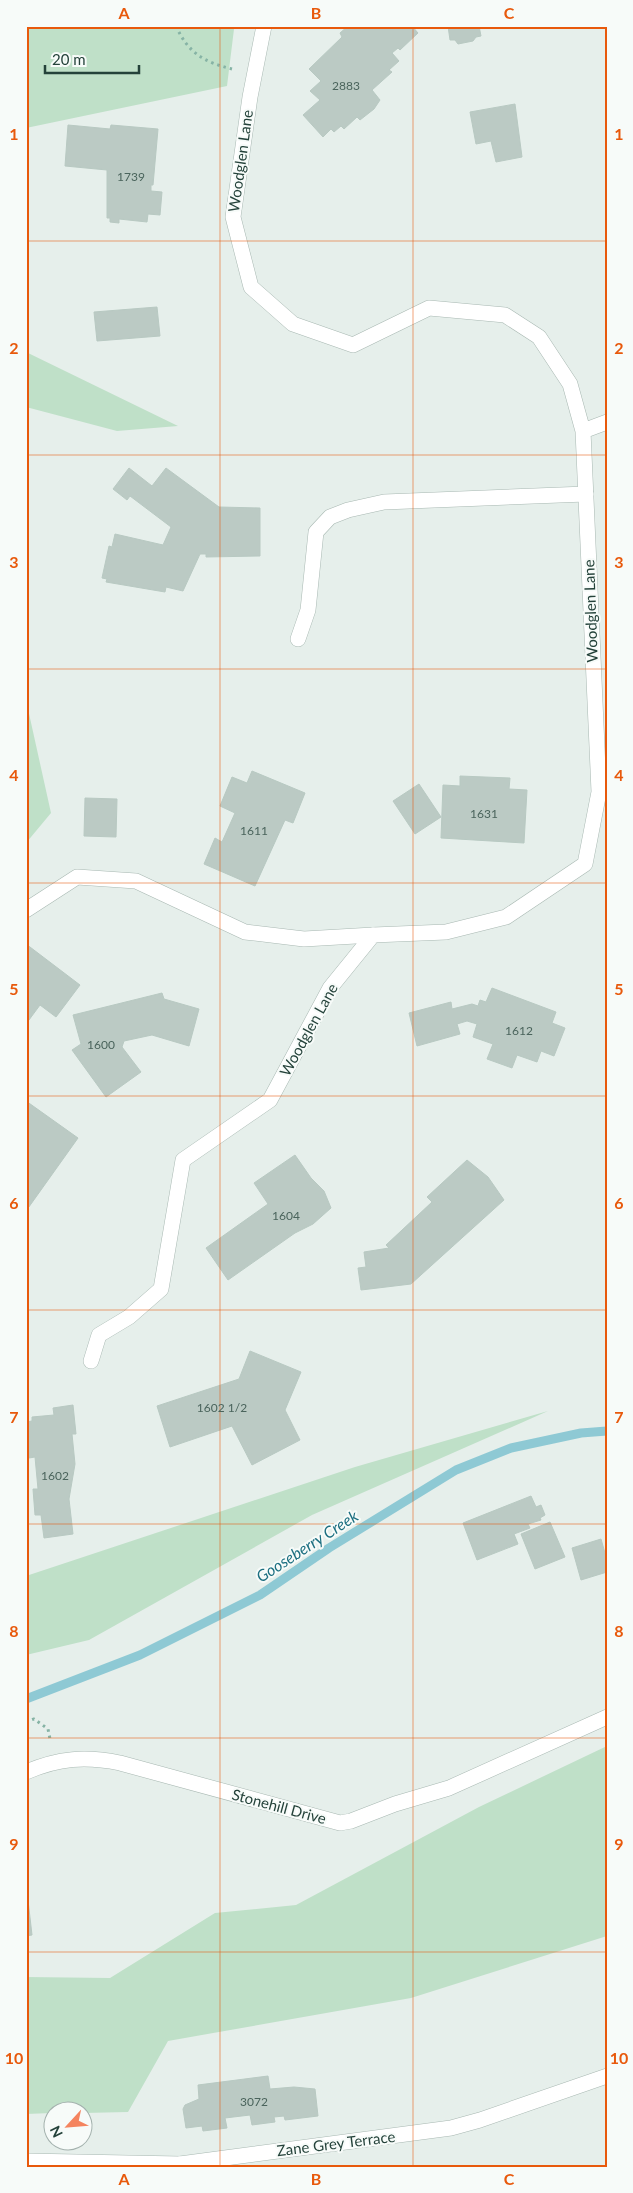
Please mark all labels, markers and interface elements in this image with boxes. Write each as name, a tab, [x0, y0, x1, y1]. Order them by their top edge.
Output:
text: A	[117, 3, 130, 22]
text: B	[311, 3, 321, 22]
text: C	[504, 3, 515, 22]
scale bar	[45, 42, 139, 74]
text: 20 m	[52, 50, 86, 68]
house number: 2883	[332, 78, 360, 93]
street label: Woodglen Lane	[224, 109, 256, 213]
text: 1	[9, 124, 19, 143]
text: 1	[614, 124, 624, 143]
house number: 1739	[117, 169, 145, 184]
text: 2	[9, 338, 19, 357]
text: 2	[614, 338, 624, 357]
text: 3	[9, 552, 19, 571]
text: 3	[614, 552, 624, 571]
street label: Woodglen Lane	[579, 559, 601, 663]
text: 4	[9, 765, 19, 784]
text: 4	[614, 765, 624, 784]
house number: 1631	[470, 806, 498, 821]
house number: 1611	[240, 823, 268, 838]
text: 5	[9, 979, 19, 998]
text: 5	[614, 979, 624, 998]
street label: Woodglen Lane	[275, 980, 341, 1079]
house number: 1612	[505, 1023, 533, 1038]
house number: 1600	[87, 1037, 115, 1052]
text: 6	[9, 1193, 19, 1212]
text: 6	[614, 1193, 624, 1212]
house number: 1604	[272, 1208, 300, 1223]
house number: 1602 1/2	[197, 1400, 247, 1415]
text: 7	[9, 1407, 19, 1426]
text: 7	[614, 1407, 624, 1426]
house number: 1602	[41, 1468, 69, 1483]
water label: Gooseberry Creek	[252, 1505, 362, 1586]
text: 8	[9, 1621, 19, 1640]
text: 8	[614, 1621, 624, 1640]
street label: Stonehill Drive	[230, 1785, 328, 1827]
text: 9	[9, 1834, 19, 1853]
text: 9	[614, 1834, 624, 1853]
text: 10	[5, 2048, 23, 2067]
text: 10	[610, 2048, 628, 2067]
house number: 3072	[240, 2094, 268, 2109]
north arrow	[42, 2100, 92, 2150]
text: N	[46, 2123, 66, 2140]
street label: Zane Grey Terrace	[276, 2127, 396, 2159]
text: A	[117, 2169, 130, 2188]
text: B	[311, 2169, 321, 2188]
text: C	[504, 2169, 515, 2188]

